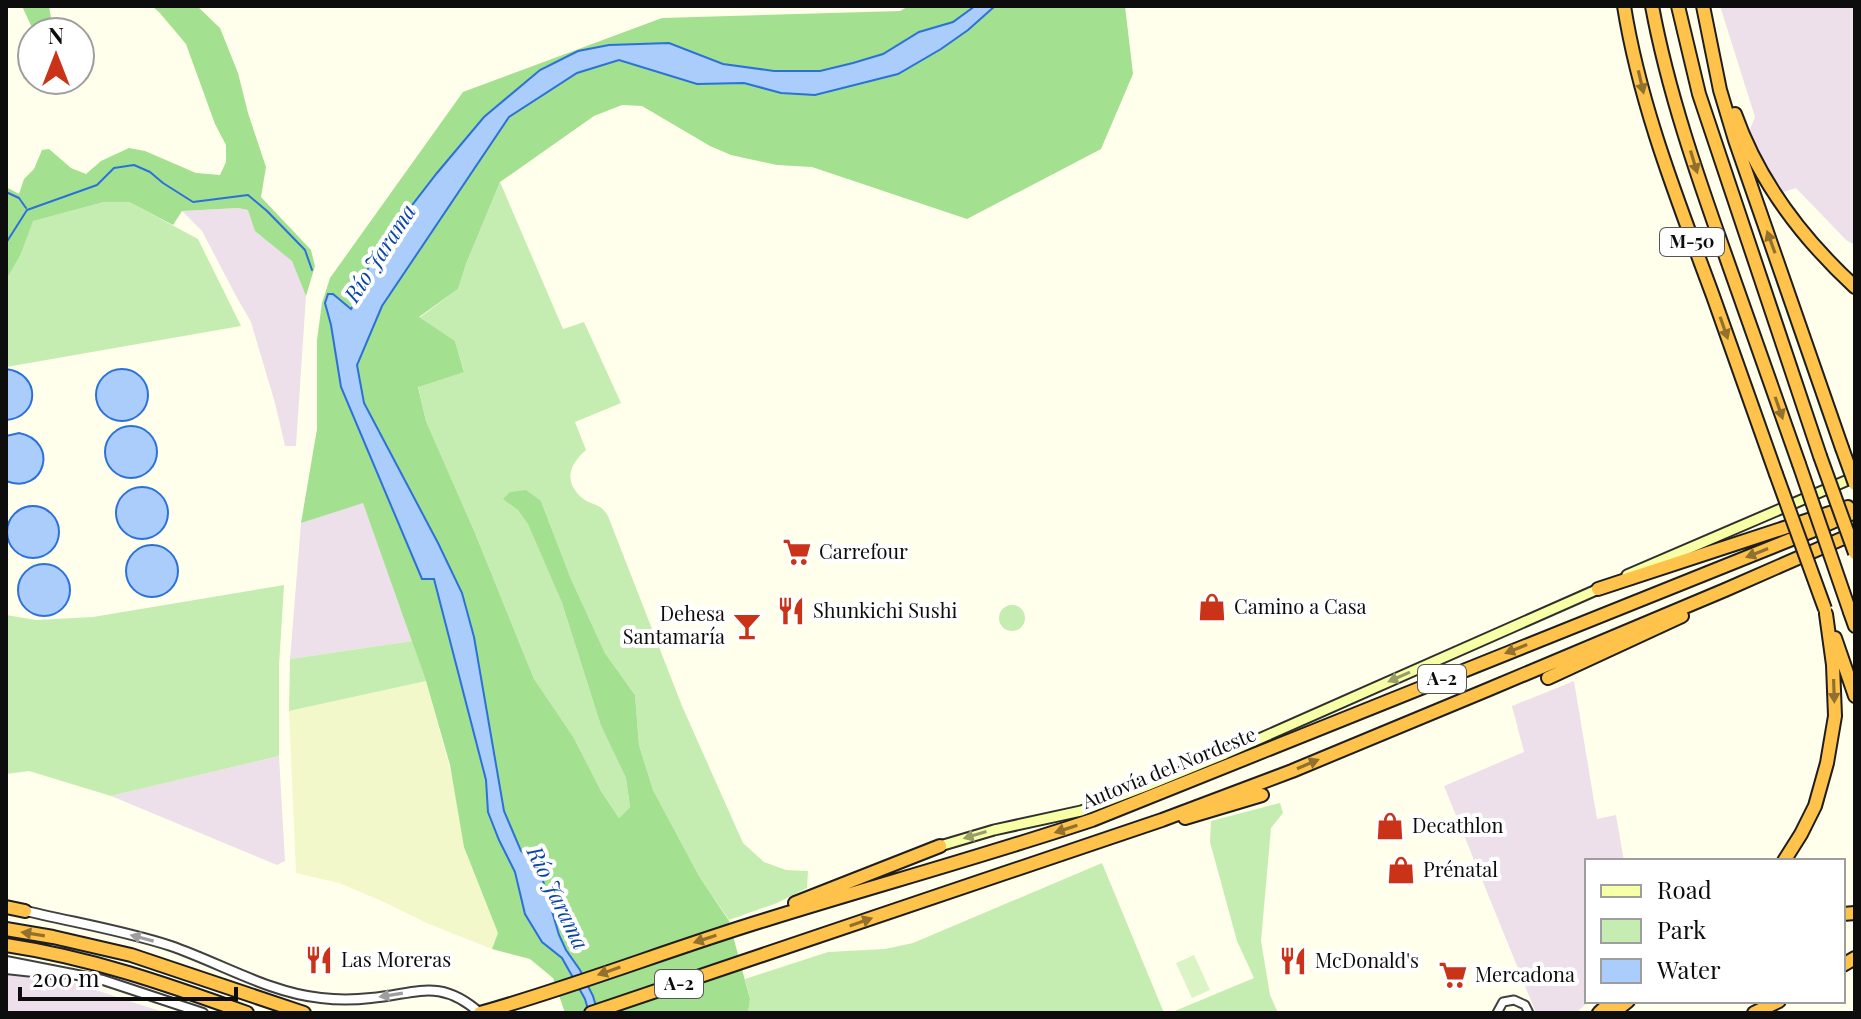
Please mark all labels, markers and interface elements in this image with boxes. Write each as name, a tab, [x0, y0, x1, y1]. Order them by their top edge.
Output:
north arrow	[16, 16, 96, 96]
text: N	[48, 20, 64, 50]
one-way arrow	[1636, 70, 1648, 95]
one-way arrow	[1688, 151, 1701, 175]
water label: Río Jarama	[336, 197, 422, 308]
road number: M-50	[1660, 228, 1724, 256]
one-way arrow	[1764, 230, 1776, 254]
one-way arrow	[1718, 317, 1731, 341]
one-way arrow	[1773, 396, 1786, 420]
supermarket icon: Carrefour	[782, 537, 812, 567]
place label: Carrefour	[819, 537, 908, 564]
one-way arrow	[1745, 547, 1769, 560]
shop icon: Camino a Casa	[1197, 592, 1227, 622]
place label: Camino a Casa	[1234, 592, 1367, 619]
restaurant icon: Shunkichi Sushi	[776, 596, 806, 626]
place label: Shunkichi Sushi	[813, 596, 957, 623]
place label: Dehesa Santamaría	[623, 599, 725, 649]
bar icon: Dehesa Santamaría	[732, 611, 762, 641]
one-way arrow	[1504, 643, 1528, 656]
road number: A-2	[1418, 665, 1466, 693]
one-way arrow	[1387, 670, 1411, 684]
one-way arrow	[1828, 679, 1840, 704]
street label: Autovía del Nordeste	[1077, 719, 1259, 814]
one-way arrow	[1296, 757, 1320, 770]
shop icon: Decathlon	[1375, 811, 1405, 841]
place label: Decathlon	[1412, 811, 1504, 838]
one-way arrow	[1054, 823, 1078, 836]
one-way arrow	[963, 829, 987, 842]
water label: Río Jarama	[520, 840, 597, 954]
shop icon: Prénatal	[1386, 855, 1416, 885]
place label: Prénatal	[1423, 855, 1498, 882]
legend	[1585, 859, 1845, 1003]
text: Road	[1657, 873, 1712, 905]
text: Park	[1657, 913, 1707, 945]
one-way arrow	[849, 916, 873, 928]
one-way arrow	[20, 927, 45, 939]
one-way arrow	[129, 931, 154, 943]
one-way arrow	[692, 934, 716, 946]
restaurant icon: Las Moreras	[304, 945, 334, 975]
place label: Las Moreras	[341, 945, 451, 972]
restaurant icon: McDonald's	[1278, 946, 1308, 976]
place label: McDonald's	[1315, 946, 1419, 973]
scale bar	[20, 951, 236, 1001]
text: Water	[1656, 953, 1721, 985]
supermarket icon: Mercadona	[1438, 960, 1468, 990]
place label: Mercadona	[1475, 960, 1575, 987]
text: 200 m	[32, 961, 100, 993]
one-way arrow	[597, 965, 621, 977]
road number: A-2	[655, 970, 703, 998]
one-way arrow	[378, 989, 403, 1002]

